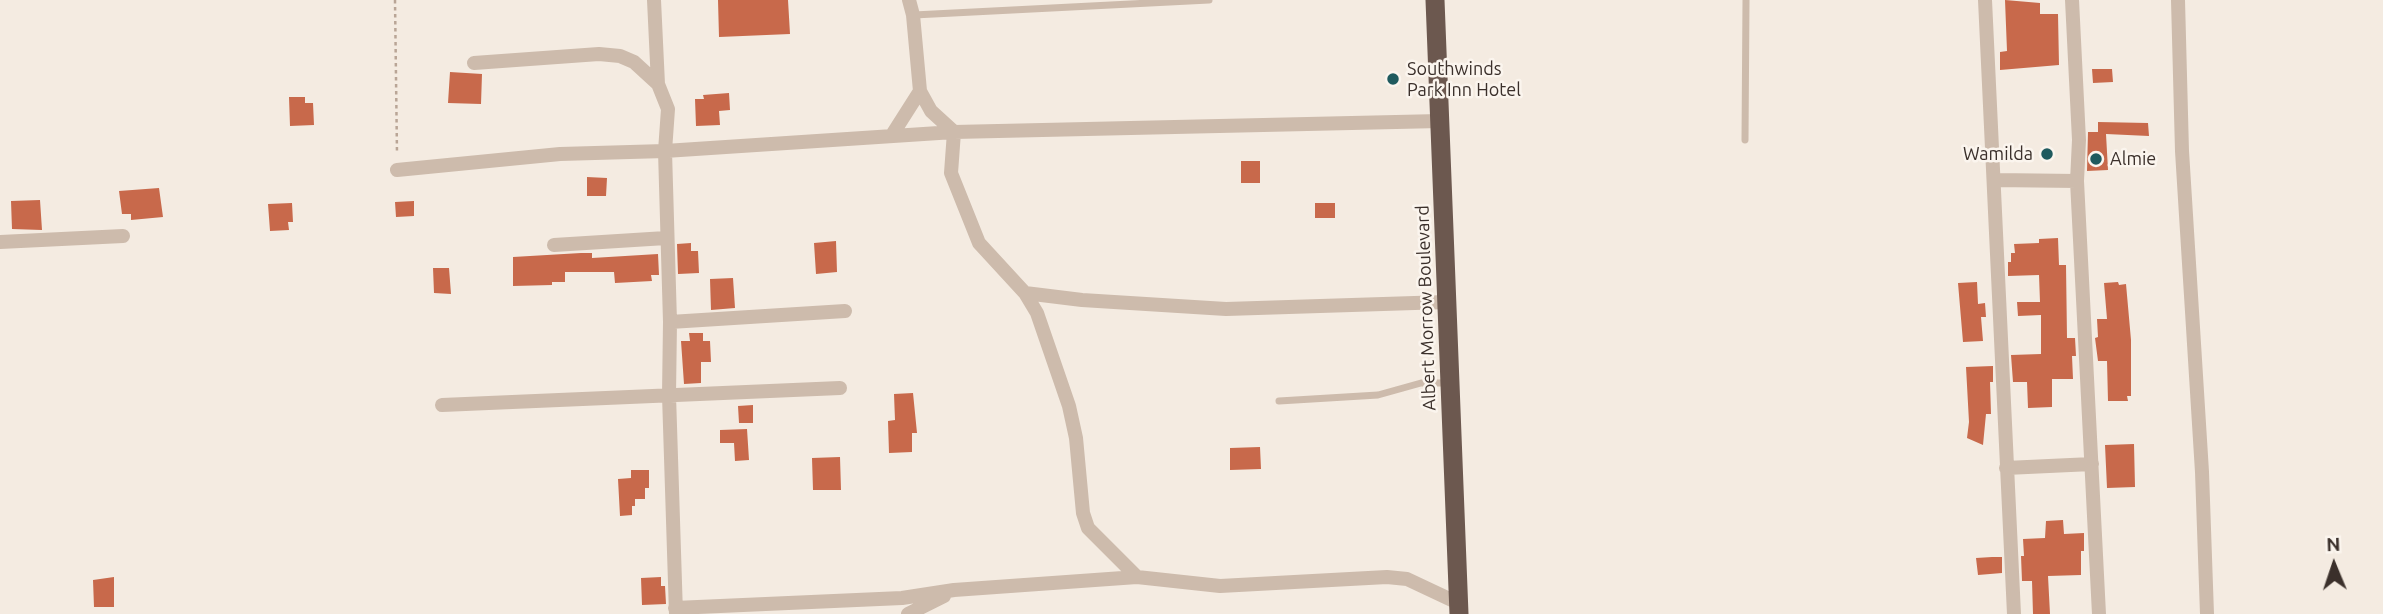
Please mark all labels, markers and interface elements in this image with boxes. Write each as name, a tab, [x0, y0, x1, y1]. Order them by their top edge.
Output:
place label: Southwinds Park Inn Hotel	[1407, 58, 1521, 100]
marker: Southwinds Park Inn Hotel	[1385, 71, 1401, 87]
place label: Wamilda	[1963, 143, 2033, 165]
marker: Wamilda	[2039, 146, 2055, 162]
place label: Almie	[2110, 148, 2156, 170]
marker: Almie	[2088, 151, 2104, 167]
street label: Albert Morrow Boulevard	[1412, 205, 1440, 411]
north arrow	[2299, 530, 2369, 600]
text: N	[2326, 533, 2341, 555]

